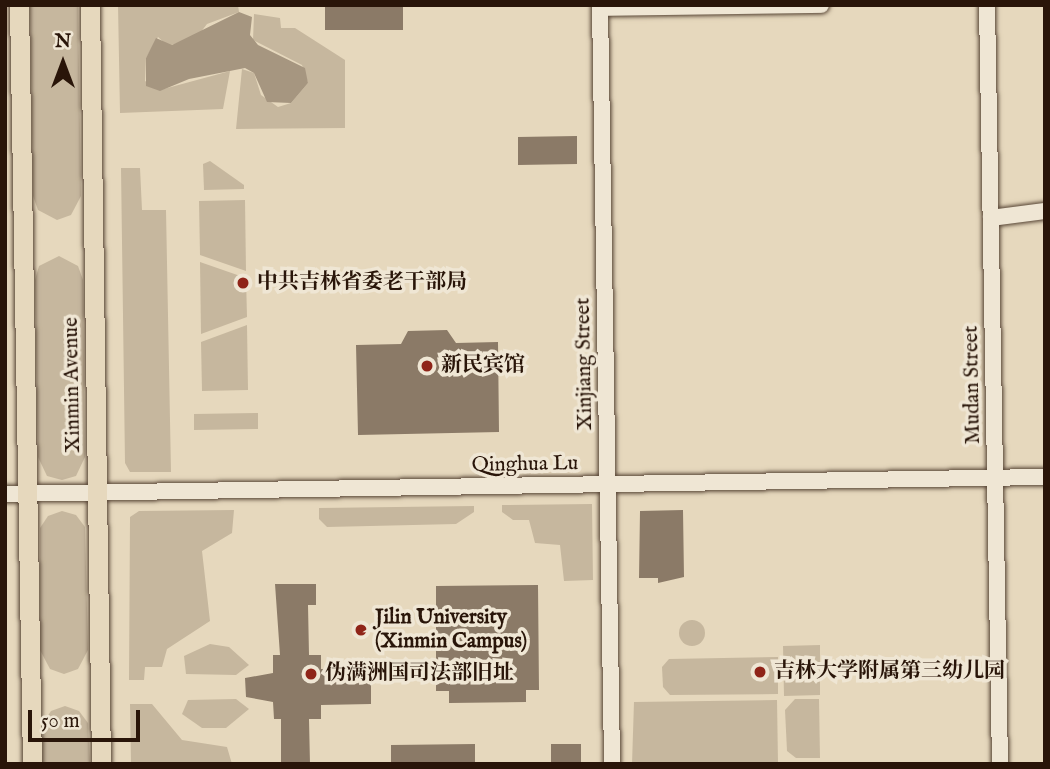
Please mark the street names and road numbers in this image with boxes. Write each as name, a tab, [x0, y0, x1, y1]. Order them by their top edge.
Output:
street label: Xinjiang Street	[571, 297, 599, 431]
street label: Xinmin Avenue	[59, 317, 87, 453]
street label: Mudan Street	[959, 325, 987, 445]
street label: Qinghua Lu	[471, 451, 579, 479]

